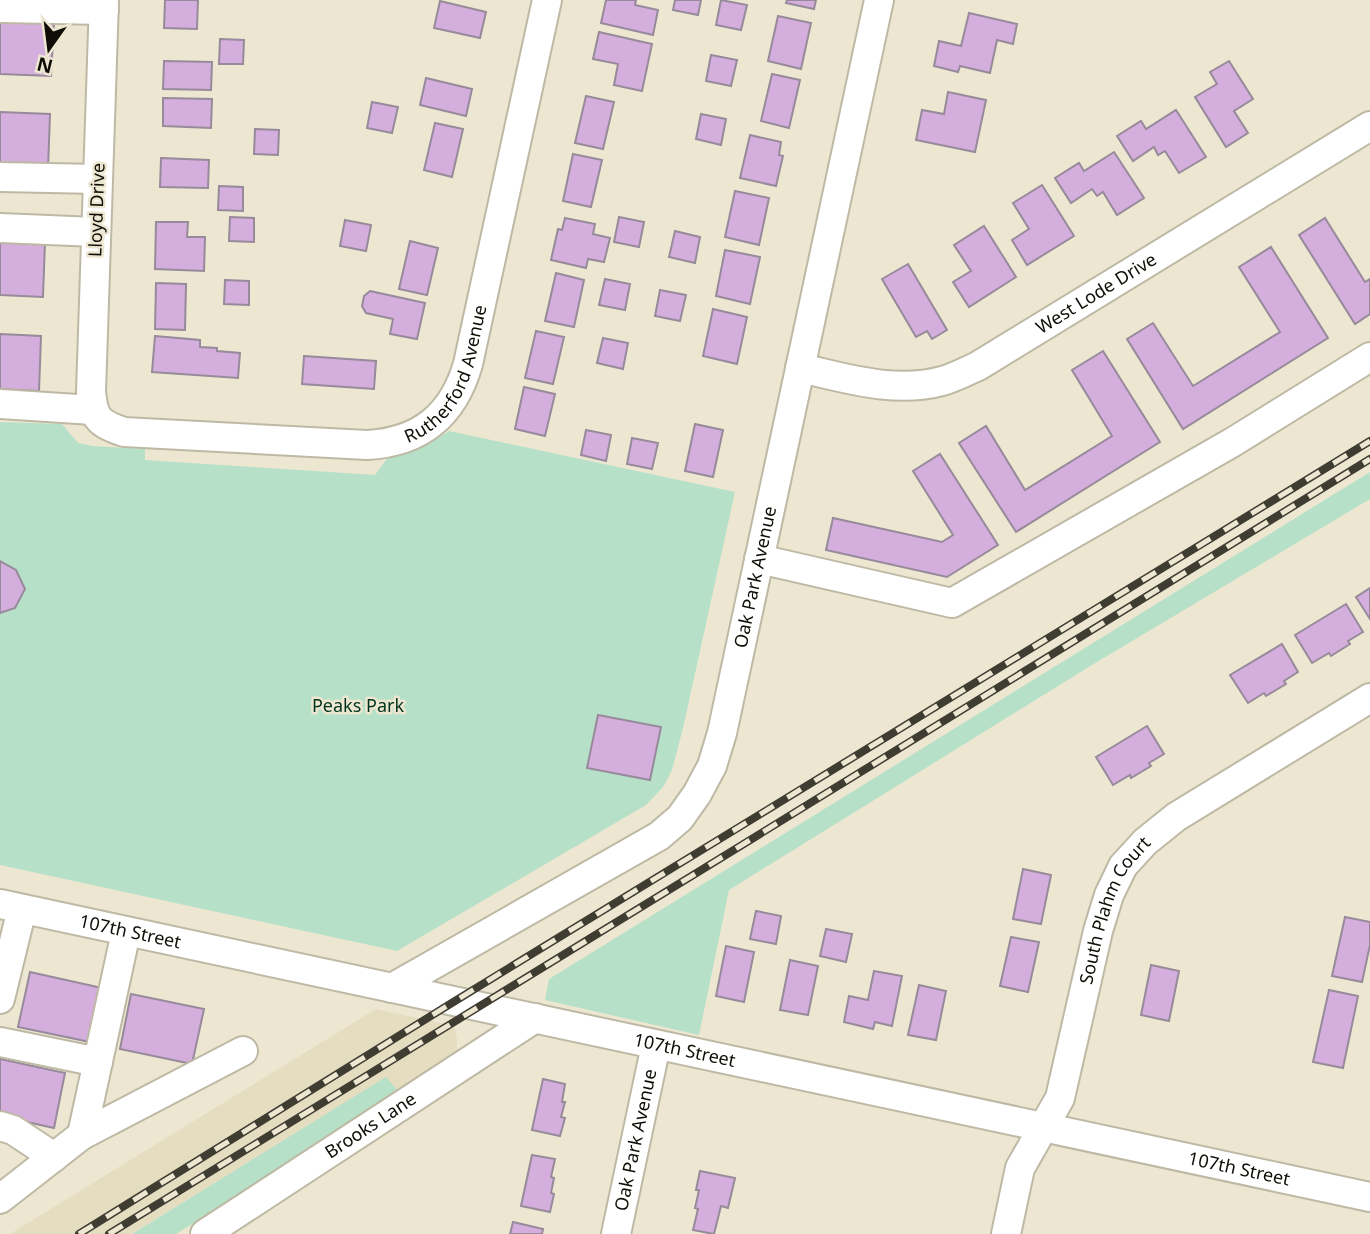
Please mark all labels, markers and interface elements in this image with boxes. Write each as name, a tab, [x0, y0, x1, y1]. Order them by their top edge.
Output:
north arrow	[14, 14, 84, 84]
text: N	[34, 51, 56, 80]
street label: Lloyd Drive	[82, 163, 110, 257]
street label: West Lode Drive	[1031, 247, 1161, 339]
street label: Rutherford Avenue	[400, 302, 492, 448]
street label: Oak Park Avenue	[728, 504, 781, 650]
park label: Peaks Park	[312, 693, 404, 717]
street label: South Plahm Court	[1073, 831, 1156, 986]
street label: 107th Street	[77, 908, 184, 953]
street label: 107th Street	[632, 1027, 738, 1072]
street label: Oak Park Avenue	[608, 1067, 662, 1213]
street label: Brooks Lane	[320, 1086, 420, 1163]
street label: 107th Street	[1186, 1145, 1293, 1191]

